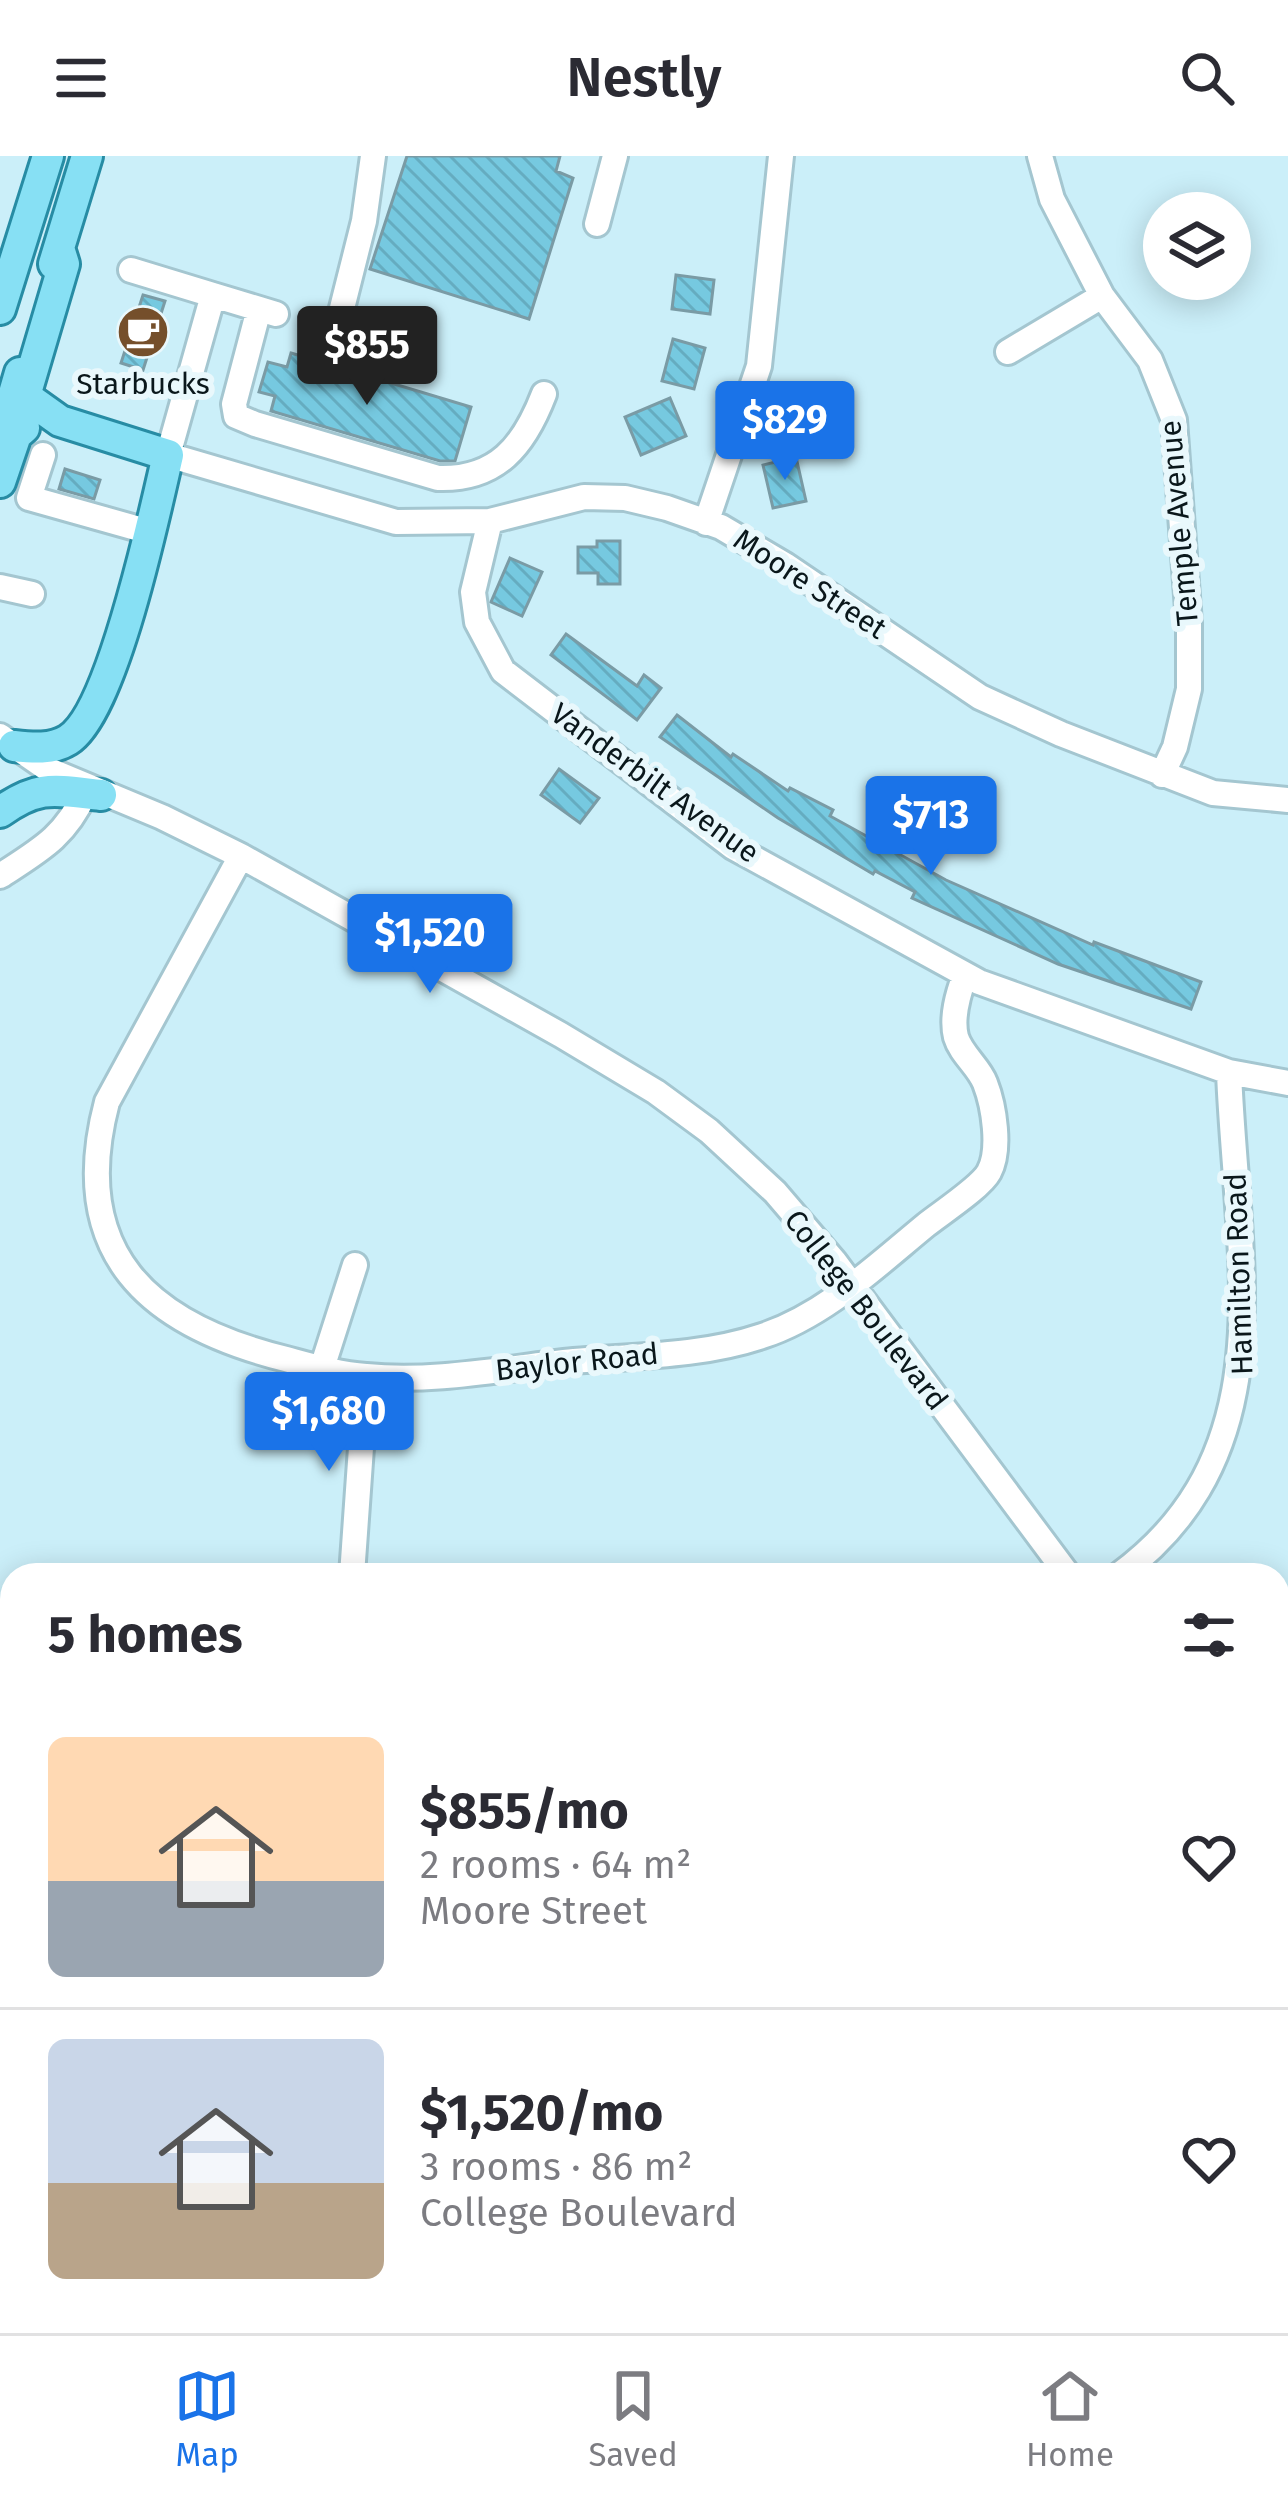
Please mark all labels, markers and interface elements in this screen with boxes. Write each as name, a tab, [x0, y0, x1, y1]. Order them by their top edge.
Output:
icon: menu	[48, 45, 114, 111]
icon: search	[1174, 45, 1240, 111]
text: Nestly	[567, 46, 721, 110]
map controls	[1143, 192, 1251, 300]
button: layers	[1143, 192, 1251, 300]
cafe icon: Starbucks	[115, 304, 171, 360]
pin: $855	[296, 306, 438, 408]
text: $855	[324, 322, 410, 368]
place label: Starbucks	[76, 366, 210, 402]
pin: $829	[714, 381, 856, 483]
text: $829	[742, 397, 828, 443]
street label: Temple Avenue	[1152, 419, 1206, 627]
street label: Moore Street	[727, 521, 893, 647]
street label: Vanderbilt Avenue	[544, 695, 766, 871]
pin: $713	[860, 776, 1002, 878]
text: $713	[893, 792, 969, 838]
pin: $1,520	[332, 894, 528, 996]
text: $1,520	[374, 910, 486, 956]
street label: Hamilton Road	[1217, 1172, 1261, 1376]
street label: College Boulevard	[777, 1203, 955, 1417]
street label: Baylor Road	[494, 1336, 660, 1388]
pin: $1,680	[231, 1372, 427, 1474]
text: $1,680	[272, 1388, 386, 1434]
icon: filters	[1176, 1602, 1242, 1668]
text: 5 homes	[48, 1604, 243, 1666]
text: $855/mo	[420, 1780, 629, 1842]
icon: home	[144, 1785, 288, 1929]
icon: heart	[1176, 1824, 1242, 1890]
text: 2 rooms · 64 m²	[420, 1842, 691, 1888]
text: Moore Street	[420, 1888, 647, 1934]
text: $1,520/mo	[420, 2082, 663, 2144]
icon: home	[144, 2087, 288, 2231]
icon: heart	[1176, 2126, 1242, 2192]
text: 3 rooms · 86 m²	[420, 2144, 692, 2190]
text: College Boulevard	[420, 2190, 738, 2236]
tab: Map	[174, 2363, 240, 2475]
tab: Saved	[588, 2363, 678, 2475]
tab: Home	[1026, 2363, 1114, 2475]

